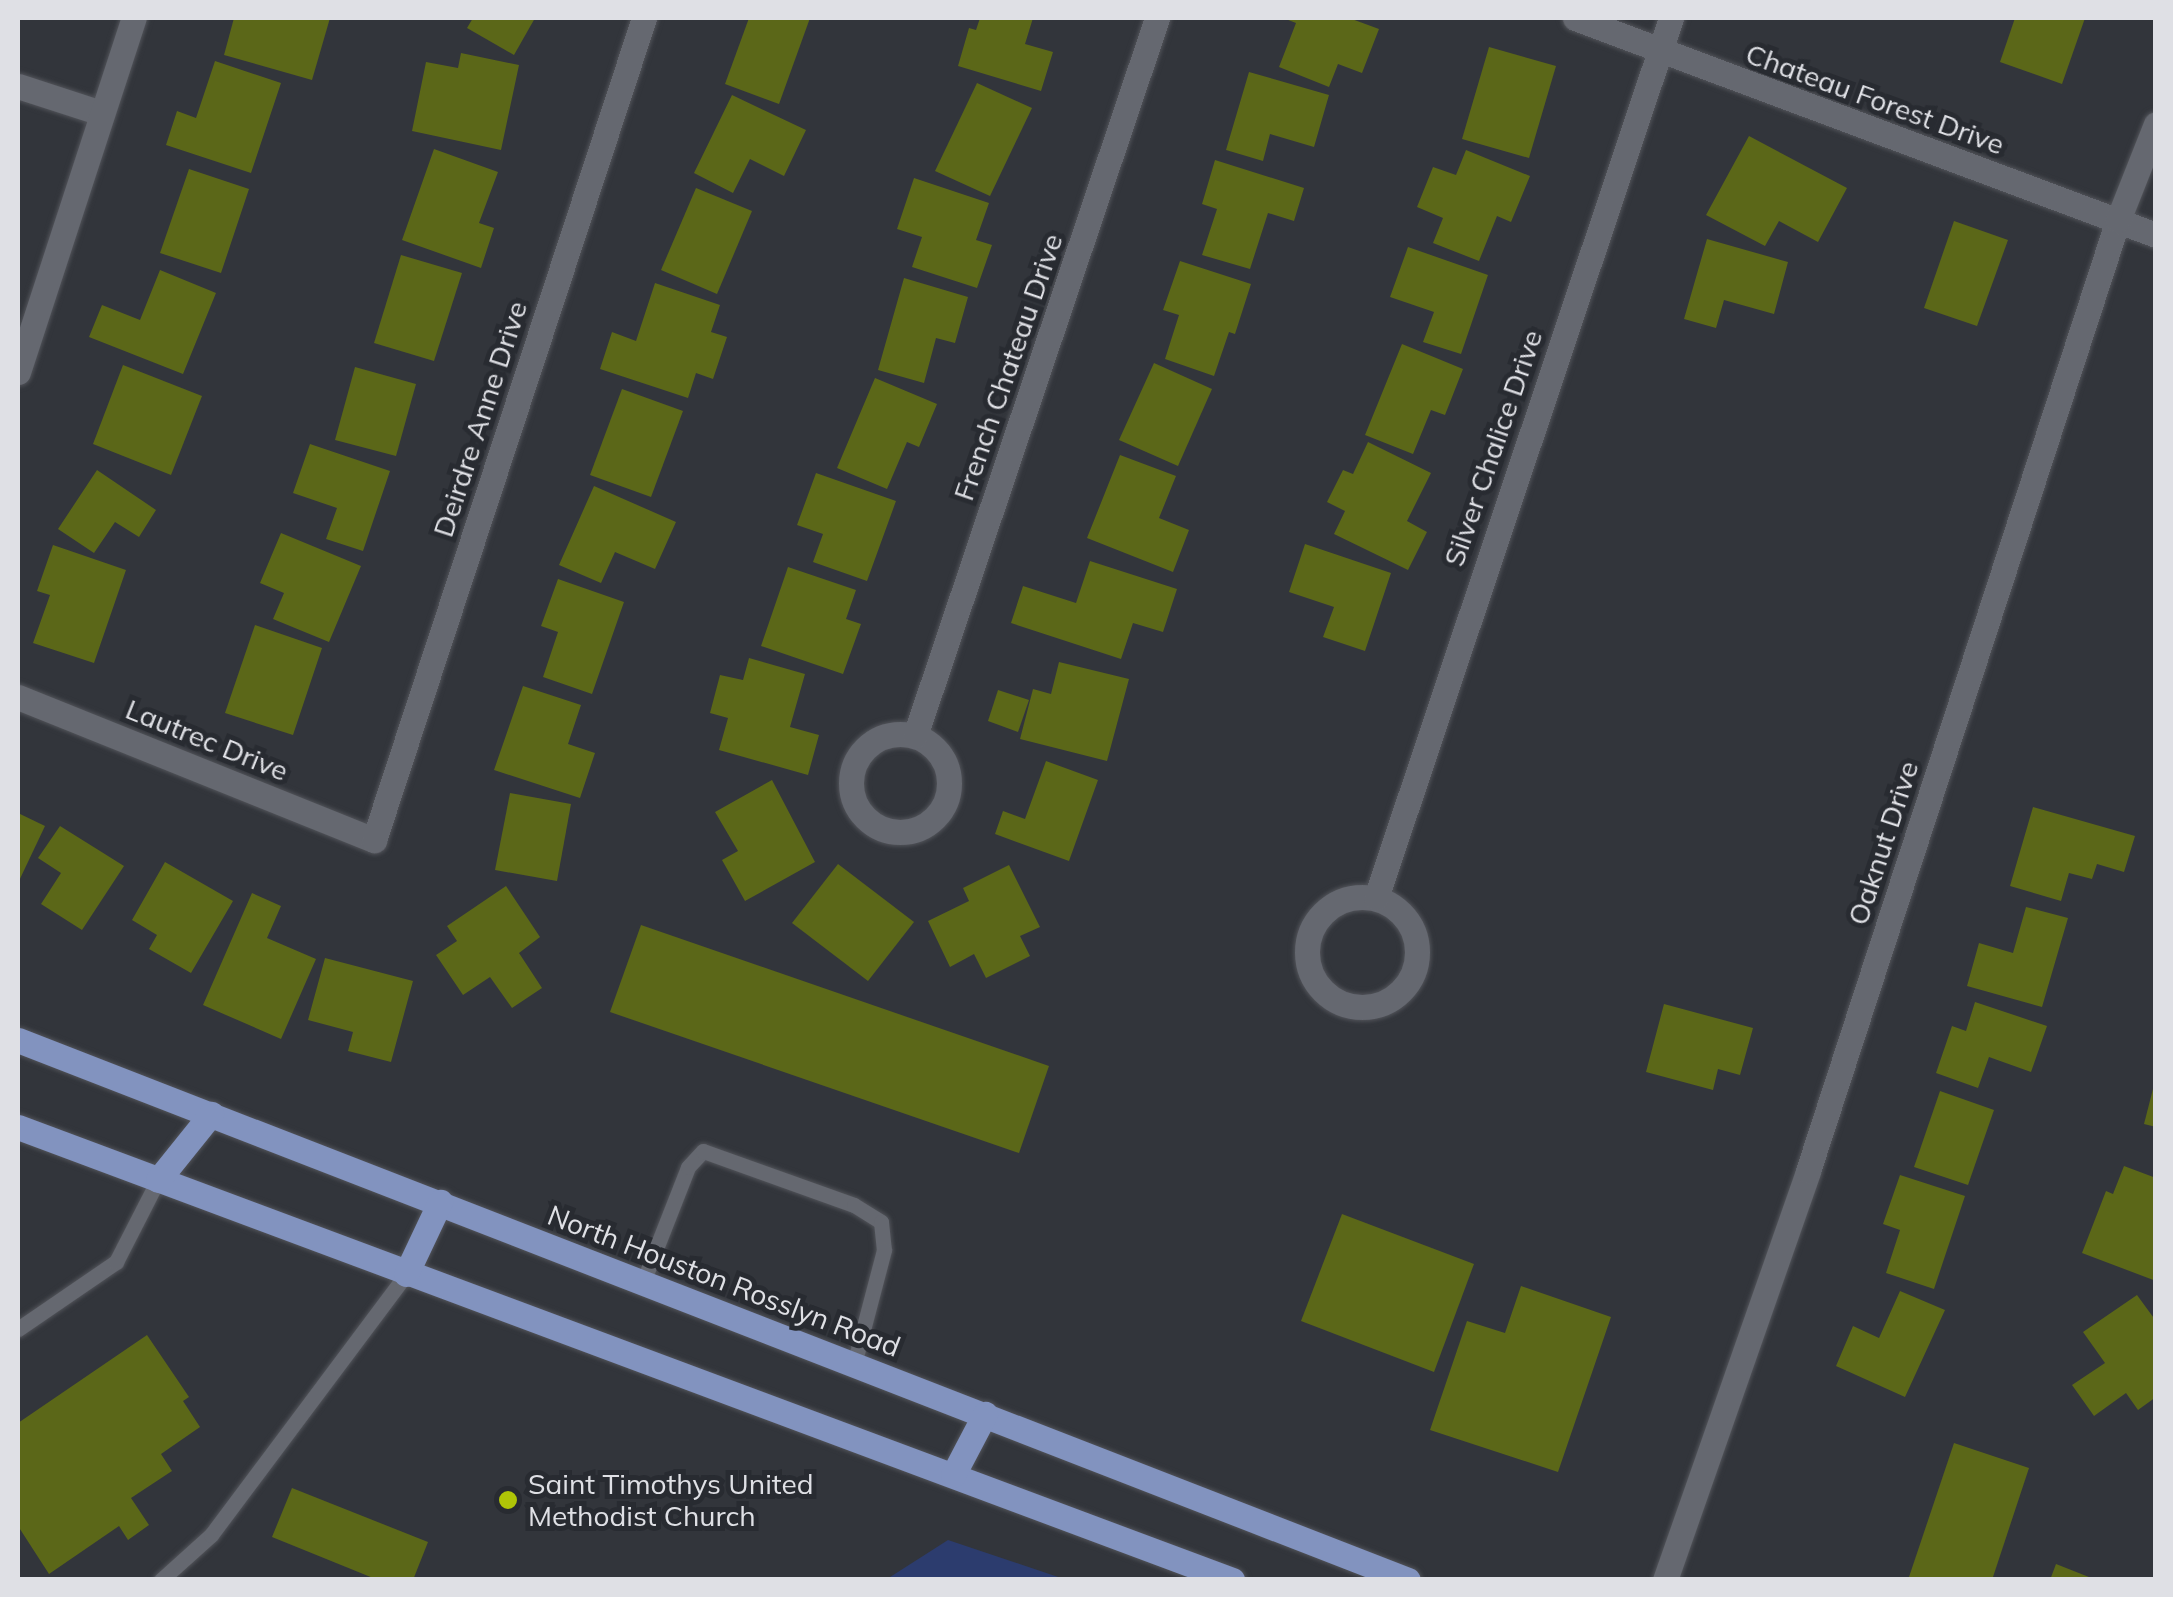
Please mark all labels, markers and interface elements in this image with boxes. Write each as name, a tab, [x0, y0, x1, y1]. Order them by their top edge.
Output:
street label: Chateau Forest Drive	[1741, 37, 2009, 161]
street label: French Chateau Drive	[947, 229, 1069, 505]
street label: Deirdre Anne Drive	[426, 297, 534, 541]
street label: Silver Chalice Drive	[1437, 325, 1549, 571]
street label: Lautrec Drive	[121, 692, 293, 788]
street label: Oaknut Drive	[1841, 757, 1925, 929]
street label: North Houston Rosslyn Road	[543, 1198, 905, 1364]
place label: Saint Timothys United Methodist Church	[528, 1467, 813, 1533]
marker: Saint Timothys United Methodist Church	[497, 1489, 519, 1511]

